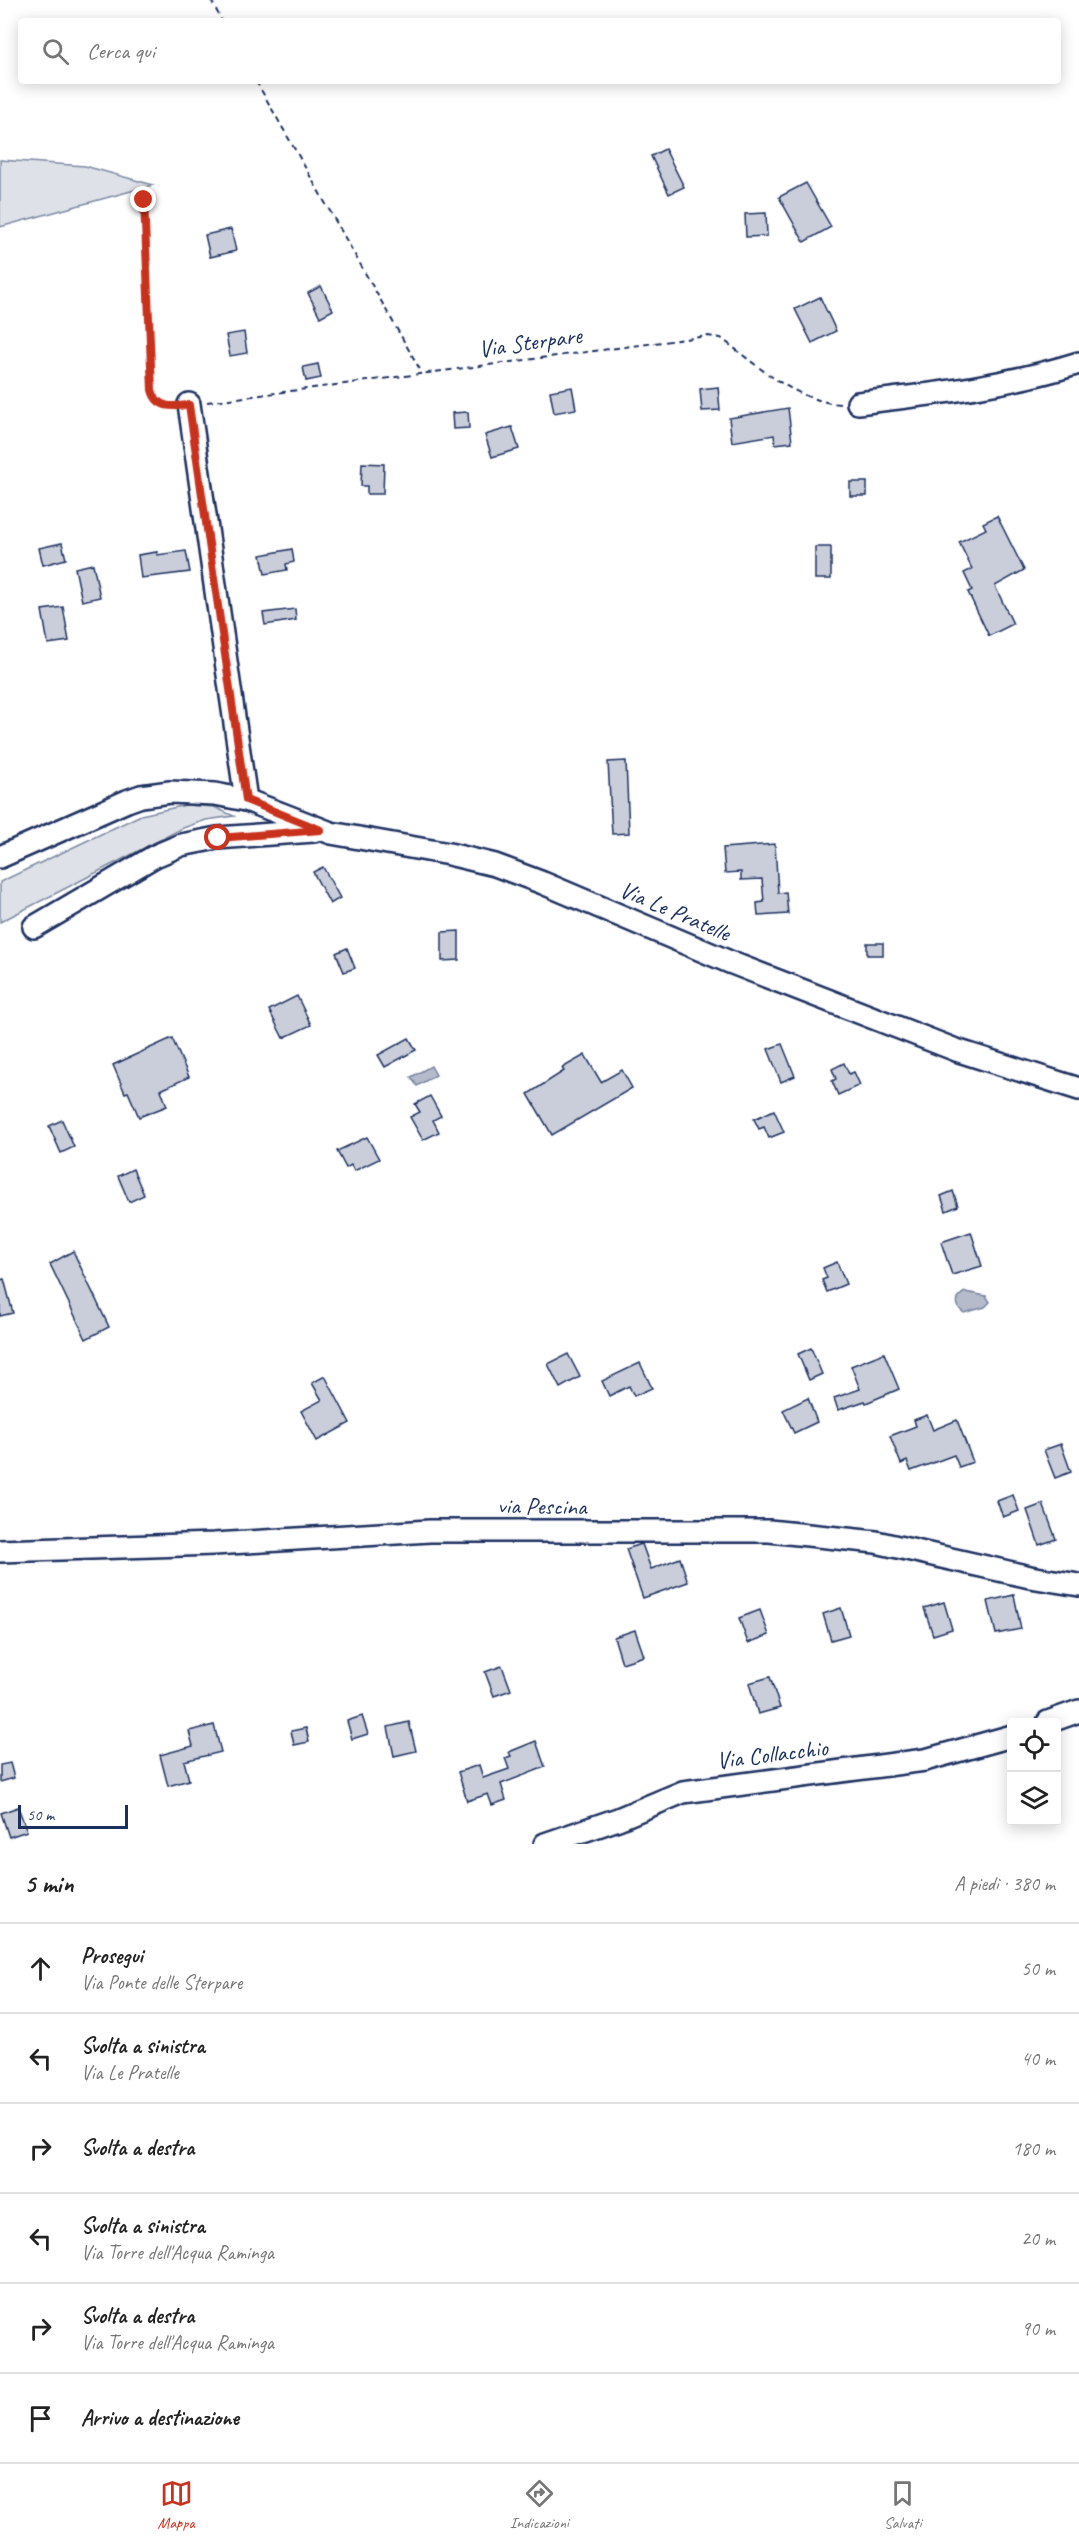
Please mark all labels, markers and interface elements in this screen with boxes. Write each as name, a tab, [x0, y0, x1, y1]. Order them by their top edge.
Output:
search box	[18, 18, 1061, 84]
icon: search	[39, 35, 72, 68]
text: Cerca qui	[87, 37, 155, 65]
route end	[130, 186, 156, 212]
street label: Via Sterpare	[477, 320, 586, 364]
route start	[204, 824, 230, 850]
street label: Via Le Pratelle	[615, 874, 737, 949]
street label: via Pescina	[497, 1490, 588, 1522]
map controls	[1007, 1718, 1061, 1826]
button: locate	[1007, 1718, 1061, 1772]
street label: Via Collacchio	[715, 1732, 831, 1776]
button: layers	[1007, 1772, 1061, 1826]
scale bar	[18, 1802, 128, 1830]
text: 50 m	[27, 1805, 54, 1825]
text: 5 min	[24, 1867, 73, 1900]
text: A piedi · 380 m	[954, 1871, 1055, 1896]
text: Prosegui	[81, 1942, 143, 1970]
icon: ahead	[24, 1952, 57, 1985]
text: 50 m	[1021, 1956, 1055, 1981]
text: Via Ponte delle Sterpare	[81, 1970, 242, 1995]
text: Svolta a sinistra	[81, 2032, 205, 2060]
icon: left	[24, 2042, 57, 2075]
text: 40 m	[1021, 2046, 1055, 2071]
text: Via Le Pratelle	[81, 2060, 179, 2085]
icon: right	[24, 2132, 57, 2165]
text: Svolta a destra	[81, 2134, 194, 2162]
text: 180 m	[1012, 2136, 1055, 2161]
text: Svolta a sinistra	[81, 2212, 205, 2240]
icon: left	[24, 2222, 57, 2255]
text: 20 m	[1021, 2226, 1055, 2251]
text: Via Torre dell'Acqua Raminga	[81, 2240, 274, 2265]
text: Svolta a destra	[81, 2302, 194, 2330]
icon: right	[24, 2312, 57, 2345]
text: 90 m	[1021, 2316, 1055, 2341]
text: Via Torre dell'Acqua Raminga	[81, 2330, 274, 2355]
icon: arrive	[24, 2402, 57, 2435]
text: Arrivo a destinazione	[81, 2404, 239, 2432]
tab: Mappa	[158, 2477, 195, 2533]
tab: Indicazioni	[510, 2477, 569, 2533]
tab: Salvati	[884, 2477, 921, 2533]

